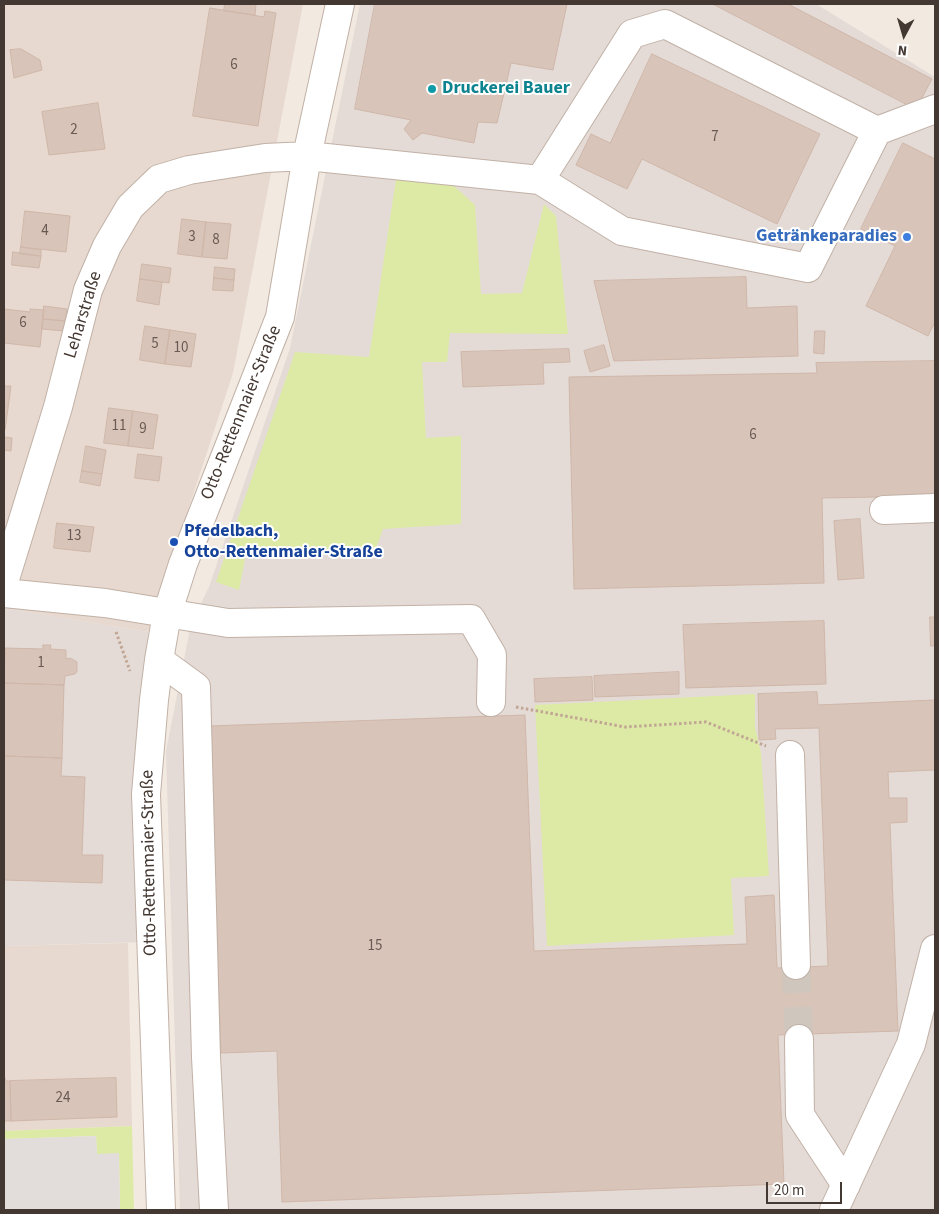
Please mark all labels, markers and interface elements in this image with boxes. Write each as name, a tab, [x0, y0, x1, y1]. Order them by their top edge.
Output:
north arrow	[879, 10, 929, 60]
text: N	[897, 39, 908, 60]
house number: 6	[230, 57, 238, 75]
place label: Druckerei Bauer	[442, 78, 570, 100]
marker: Druckerei Bauer	[426, 83, 438, 95]
house number: 2	[70, 122, 78, 140]
house number: 7	[711, 129, 719, 147]
house number: 4	[41, 223, 49, 241]
place label: Getränkeparadies	[756, 226, 897, 248]
house number: 3	[188, 229, 196, 247]
marker: Getränkeparadies	[901, 231, 913, 243]
house number: 8	[212, 232, 220, 250]
street label: Leharstraße	[61, 269, 107, 361]
house number: 6	[19, 315, 27, 333]
street label: Otto-Rettenmaier-Straße	[197, 323, 287, 503]
house number: 5	[151, 336, 159, 354]
house number: 10	[174, 340, 188, 358]
house number: 11	[112, 418, 126, 436]
house number: 9	[139, 421, 147, 439]
house number: 6	[749, 427, 757, 445]
place label: Pfedelbach, Otto-Rettenmaier-Straße	[184, 521, 383, 564]
house number: 13	[67, 528, 81, 546]
marker: Pfedelbach, Otto-Rettenmaier-Straße	[168, 536, 180, 548]
house number: 1	[37, 655, 45, 673]
street label: Otto-Rettenmaier-Straße	[138, 770, 162, 956]
house number: 15	[368, 938, 382, 956]
house number: 24	[56, 1090, 70, 1108]
scale bar	[769, 1172, 845, 1204]
text: 20 m	[774, 1180, 804, 1201]

